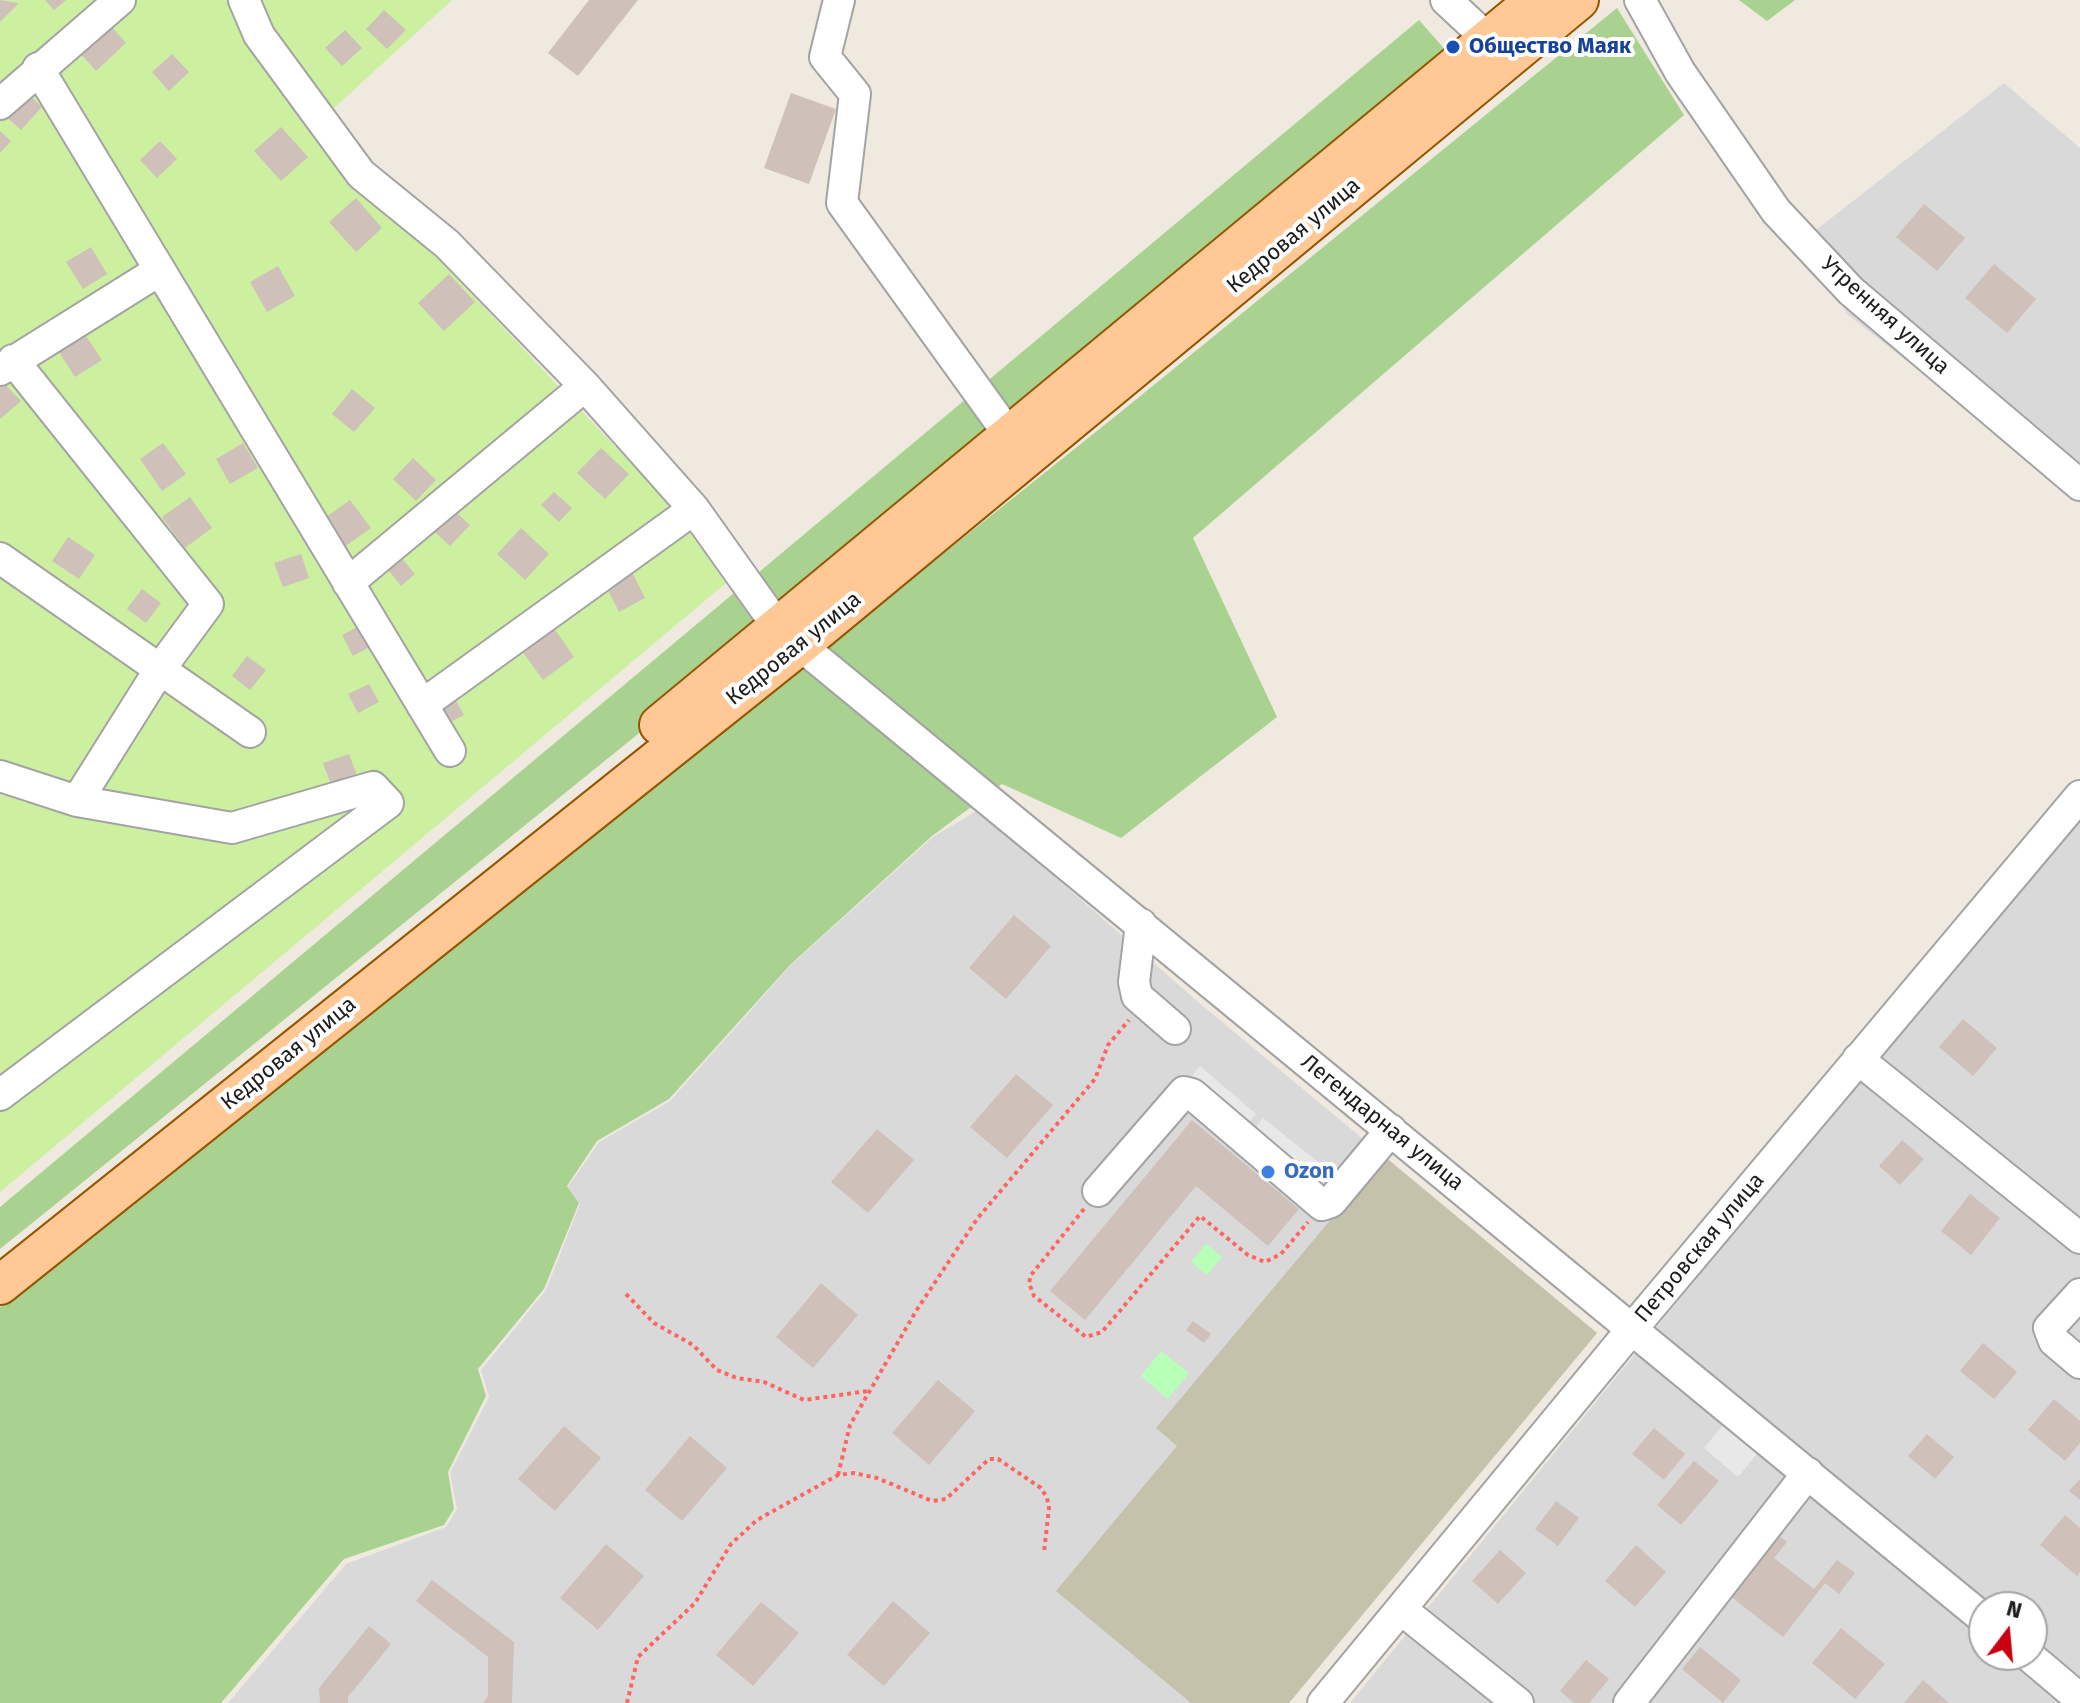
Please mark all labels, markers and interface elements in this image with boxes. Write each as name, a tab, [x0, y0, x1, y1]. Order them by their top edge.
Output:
place label: Общество Маяк	[1469, 34, 1631, 60]
marker: Общество Маяк	[1444, 38, 1462, 56]
street label: Кедровая улица	[1222, 173, 1366, 299]
street label: Утренняя улица	[1815, 251, 1955, 381]
street label: Кедровая улица	[721, 587, 867, 711]
street label: Кедровая улица	[216, 992, 362, 1116]
street label: Легендарная улица	[1295, 1049, 1469, 1197]
place label: Ozon	[1284, 1159, 1334, 1185]
marker: Ozon	[1259, 1163, 1277, 1181]
street label: Петровская улица	[1630, 1168, 1770, 1328]
north arrow	[1968, 1591, 2048, 1671]
text: N	[2003, 1594, 2025, 1624]

